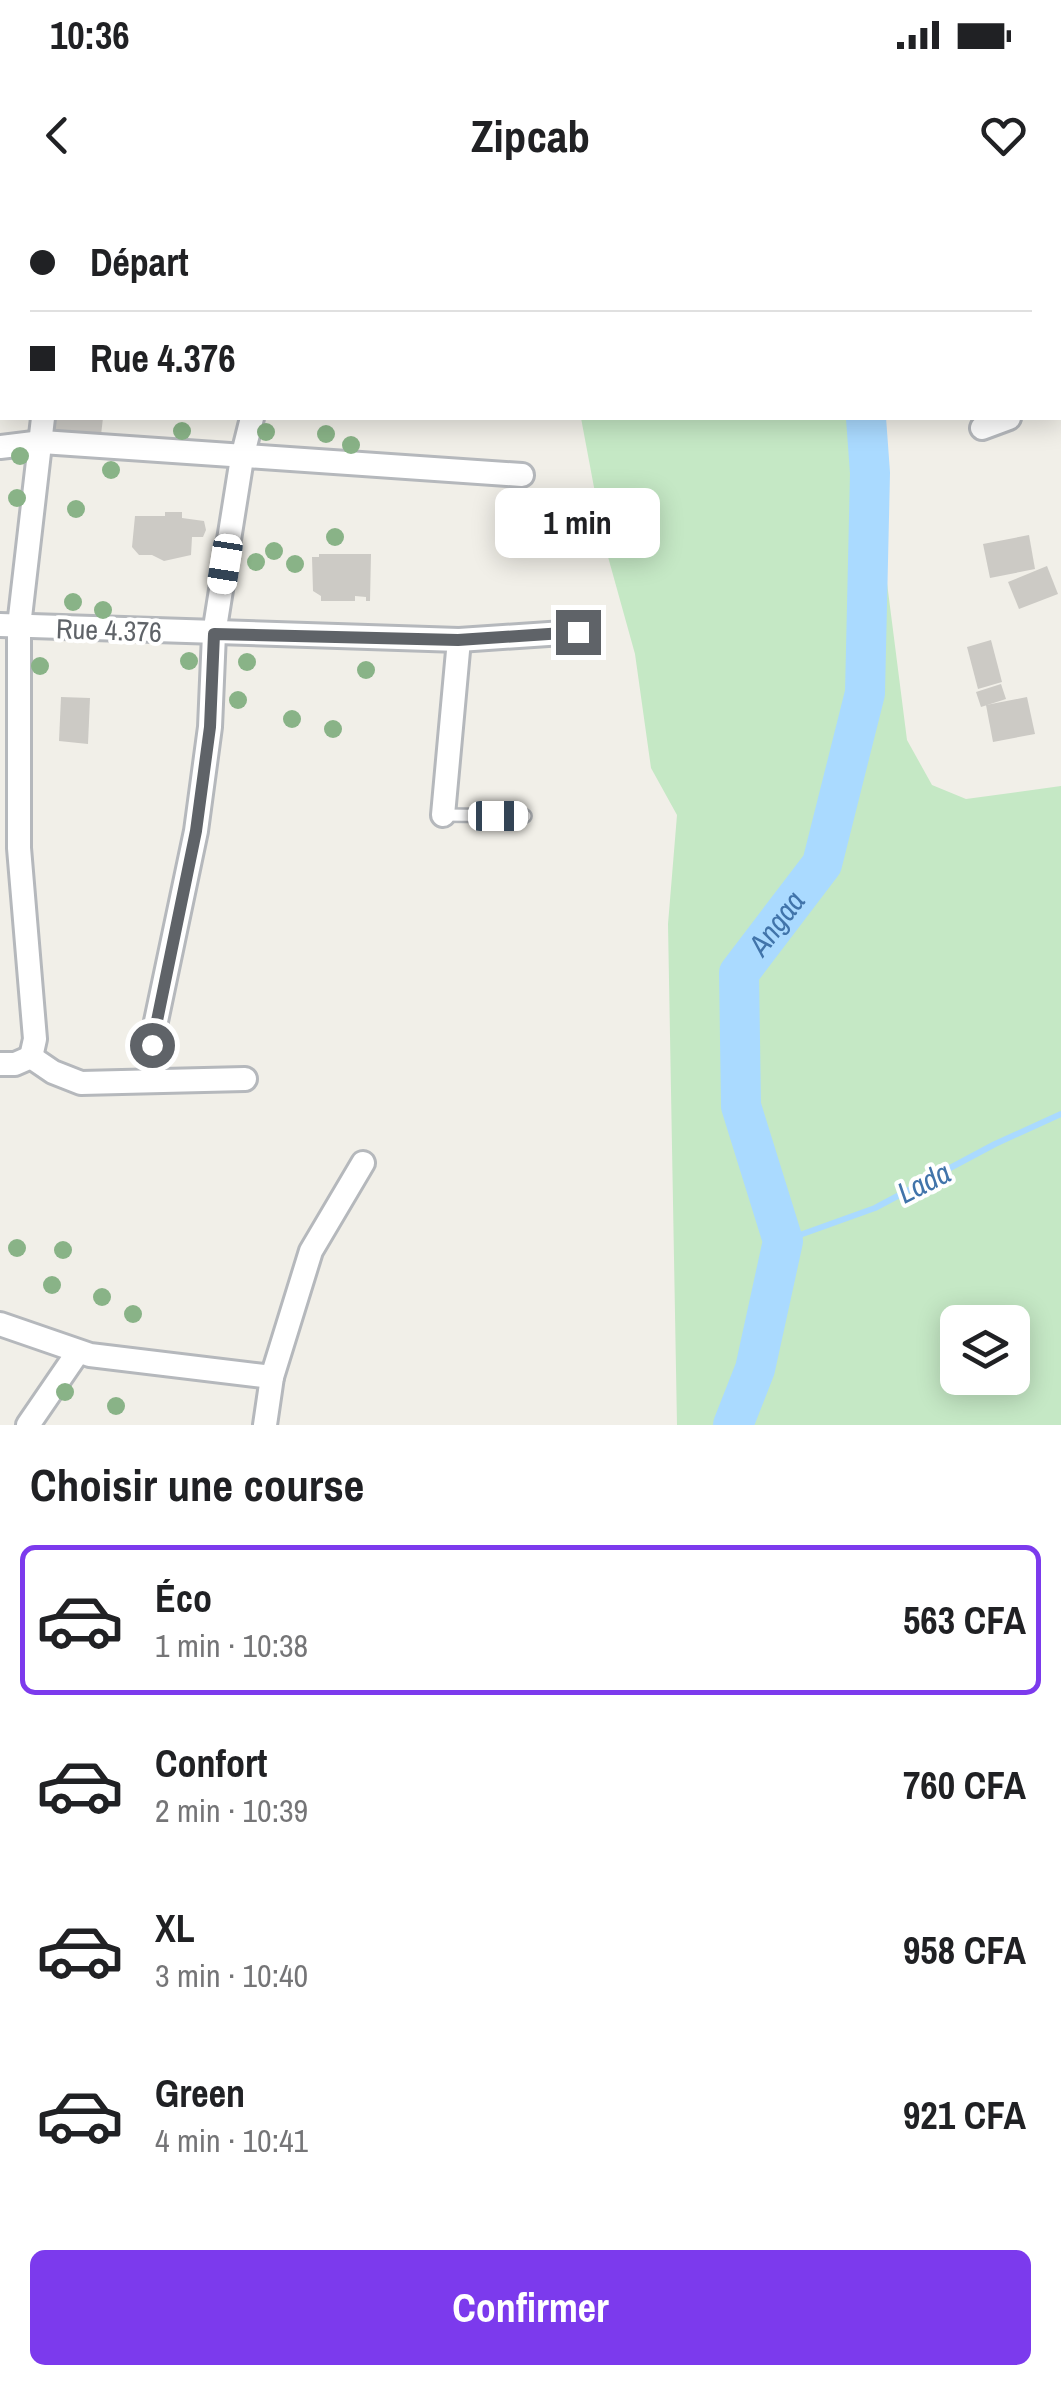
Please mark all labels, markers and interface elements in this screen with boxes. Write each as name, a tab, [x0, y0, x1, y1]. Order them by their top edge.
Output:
text: 10:36	[50, 10, 130, 61]
text: Zipcab	[471, 105, 590, 166]
icon: back	[30, 108, 85, 163]
icon: heart	[976, 108, 1031, 163]
text: Départ	[90, 237, 189, 288]
text: Rue 4.376	[90, 333, 236, 384]
callout: 1 min	[496, 487, 660, 557]
text: 1 min	[543, 501, 612, 544]
car	[205, 532, 245, 596]
street label: Rue 4.376	[55, 609, 163, 651]
route end	[556, 610, 601, 655]
car	[468, 801, 528, 831]
water label: Angaa	[737, 882, 813, 965]
route start	[130, 1023, 175, 1068]
water label: Lada	[890, 1152, 957, 1212]
map controls	[940, 1305, 1030, 1395]
button: layers	[940, 1305, 1030, 1395]
text: Choisir une course	[30, 1454, 364, 1515]
text: Éco	[155, 1573, 212, 1624]
icon: car	[35, 1575, 125, 1665]
text: 563 CFA	[903, 1595, 1026, 1646]
text: 1 min · 10:38	[155, 1624, 308, 1667]
text: Confort	[155, 1738, 267, 1789]
icon: car	[35, 1740, 125, 1830]
text: 760 CFA	[903, 1760, 1026, 1811]
text: 2 min · 10:39	[155, 1789, 308, 1832]
text: XL	[155, 1903, 195, 1954]
icon: car	[35, 1905, 125, 1995]
text: 958 CFA	[903, 1925, 1026, 1976]
text: 3 min · 10:40	[155, 1954, 308, 1997]
text: Green	[155, 2068, 245, 2119]
icon: car	[35, 2070, 125, 2160]
text: 921 CFA	[903, 2090, 1026, 2141]
text: 4 min · 10:41	[155, 2119, 308, 2162]
button: Confirmer	[30, 2250, 1031, 2365]

